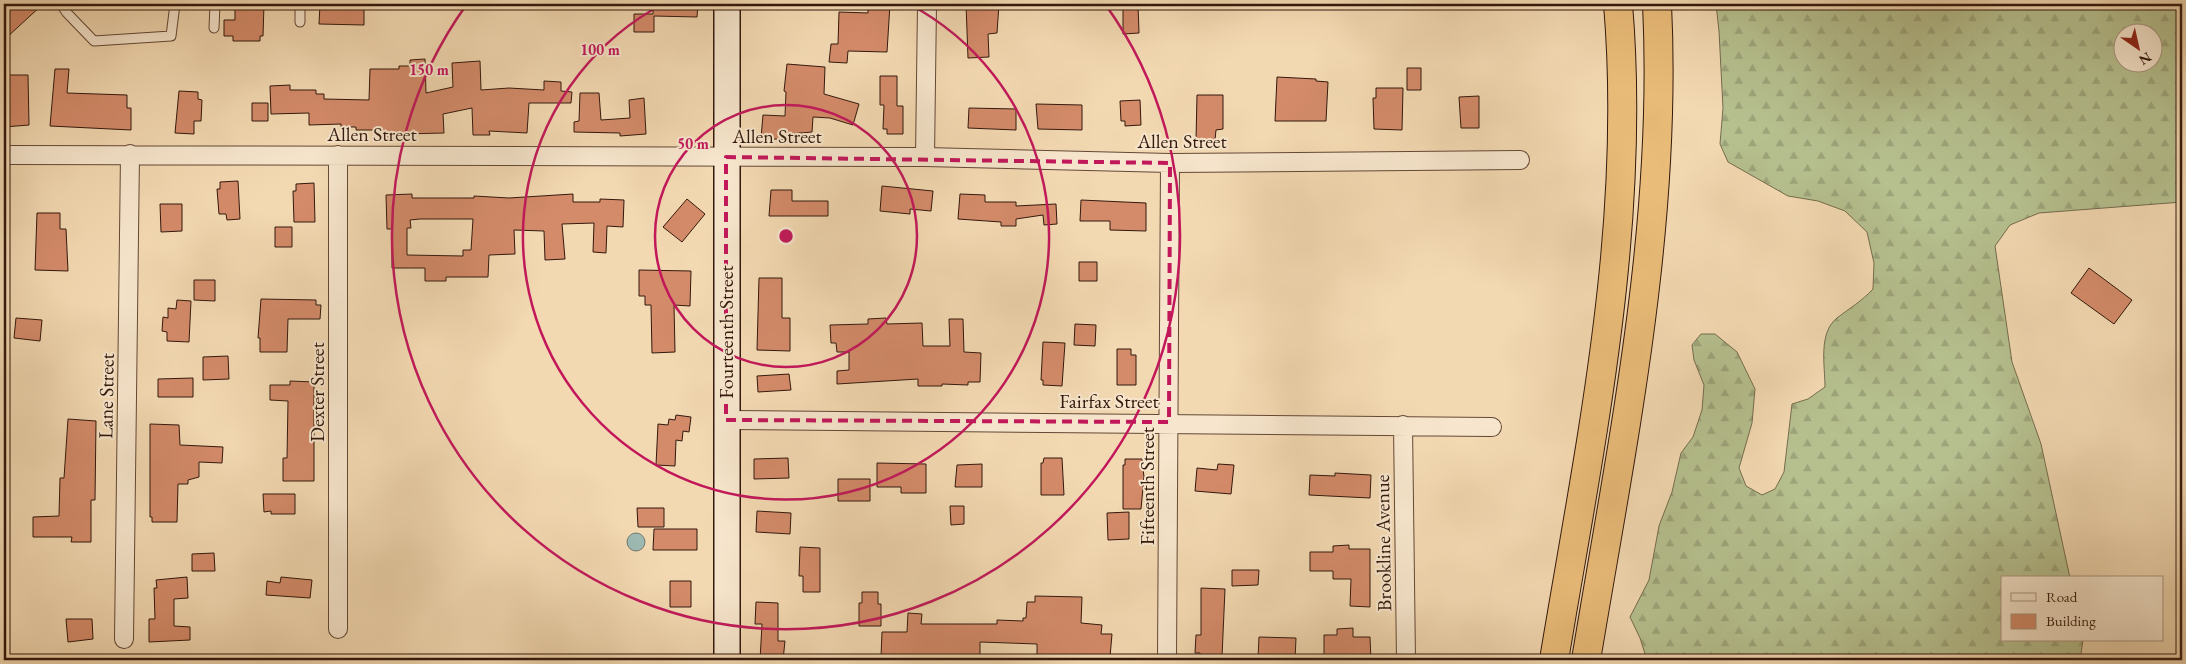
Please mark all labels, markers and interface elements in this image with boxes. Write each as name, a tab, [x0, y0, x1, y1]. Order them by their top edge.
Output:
north arrow	[2114, 22, 2164, 72]
text: 100 m	[580, 40, 620, 59]
text: N	[2135, 48, 2155, 70]
text: 150 m	[409, 60, 449, 79]
street label: Allen Street	[326, 121, 418, 147]
street label: Allen Street	[731, 123, 823, 149]
street label: Allen Street	[1136, 128, 1228, 154]
text: 50 m	[677, 134, 709, 153]
centre of rings	[777, 227, 795, 245]
street label: Fourteenth Street	[713, 265, 739, 399]
street label: Dexter Street	[304, 341, 330, 442]
street label: Lane Street	[92, 352, 120, 439]
street label: Fairfax Street	[1059, 388, 1160, 414]
street label: Fifteenth Street	[1134, 426, 1160, 545]
street label: Brookline Avenue	[1369, 474, 1397, 612]
legend	[2001, 576, 2164, 642]
text: Road	[2046, 587, 2078, 606]
text: Building	[2046, 611, 2096, 630]

